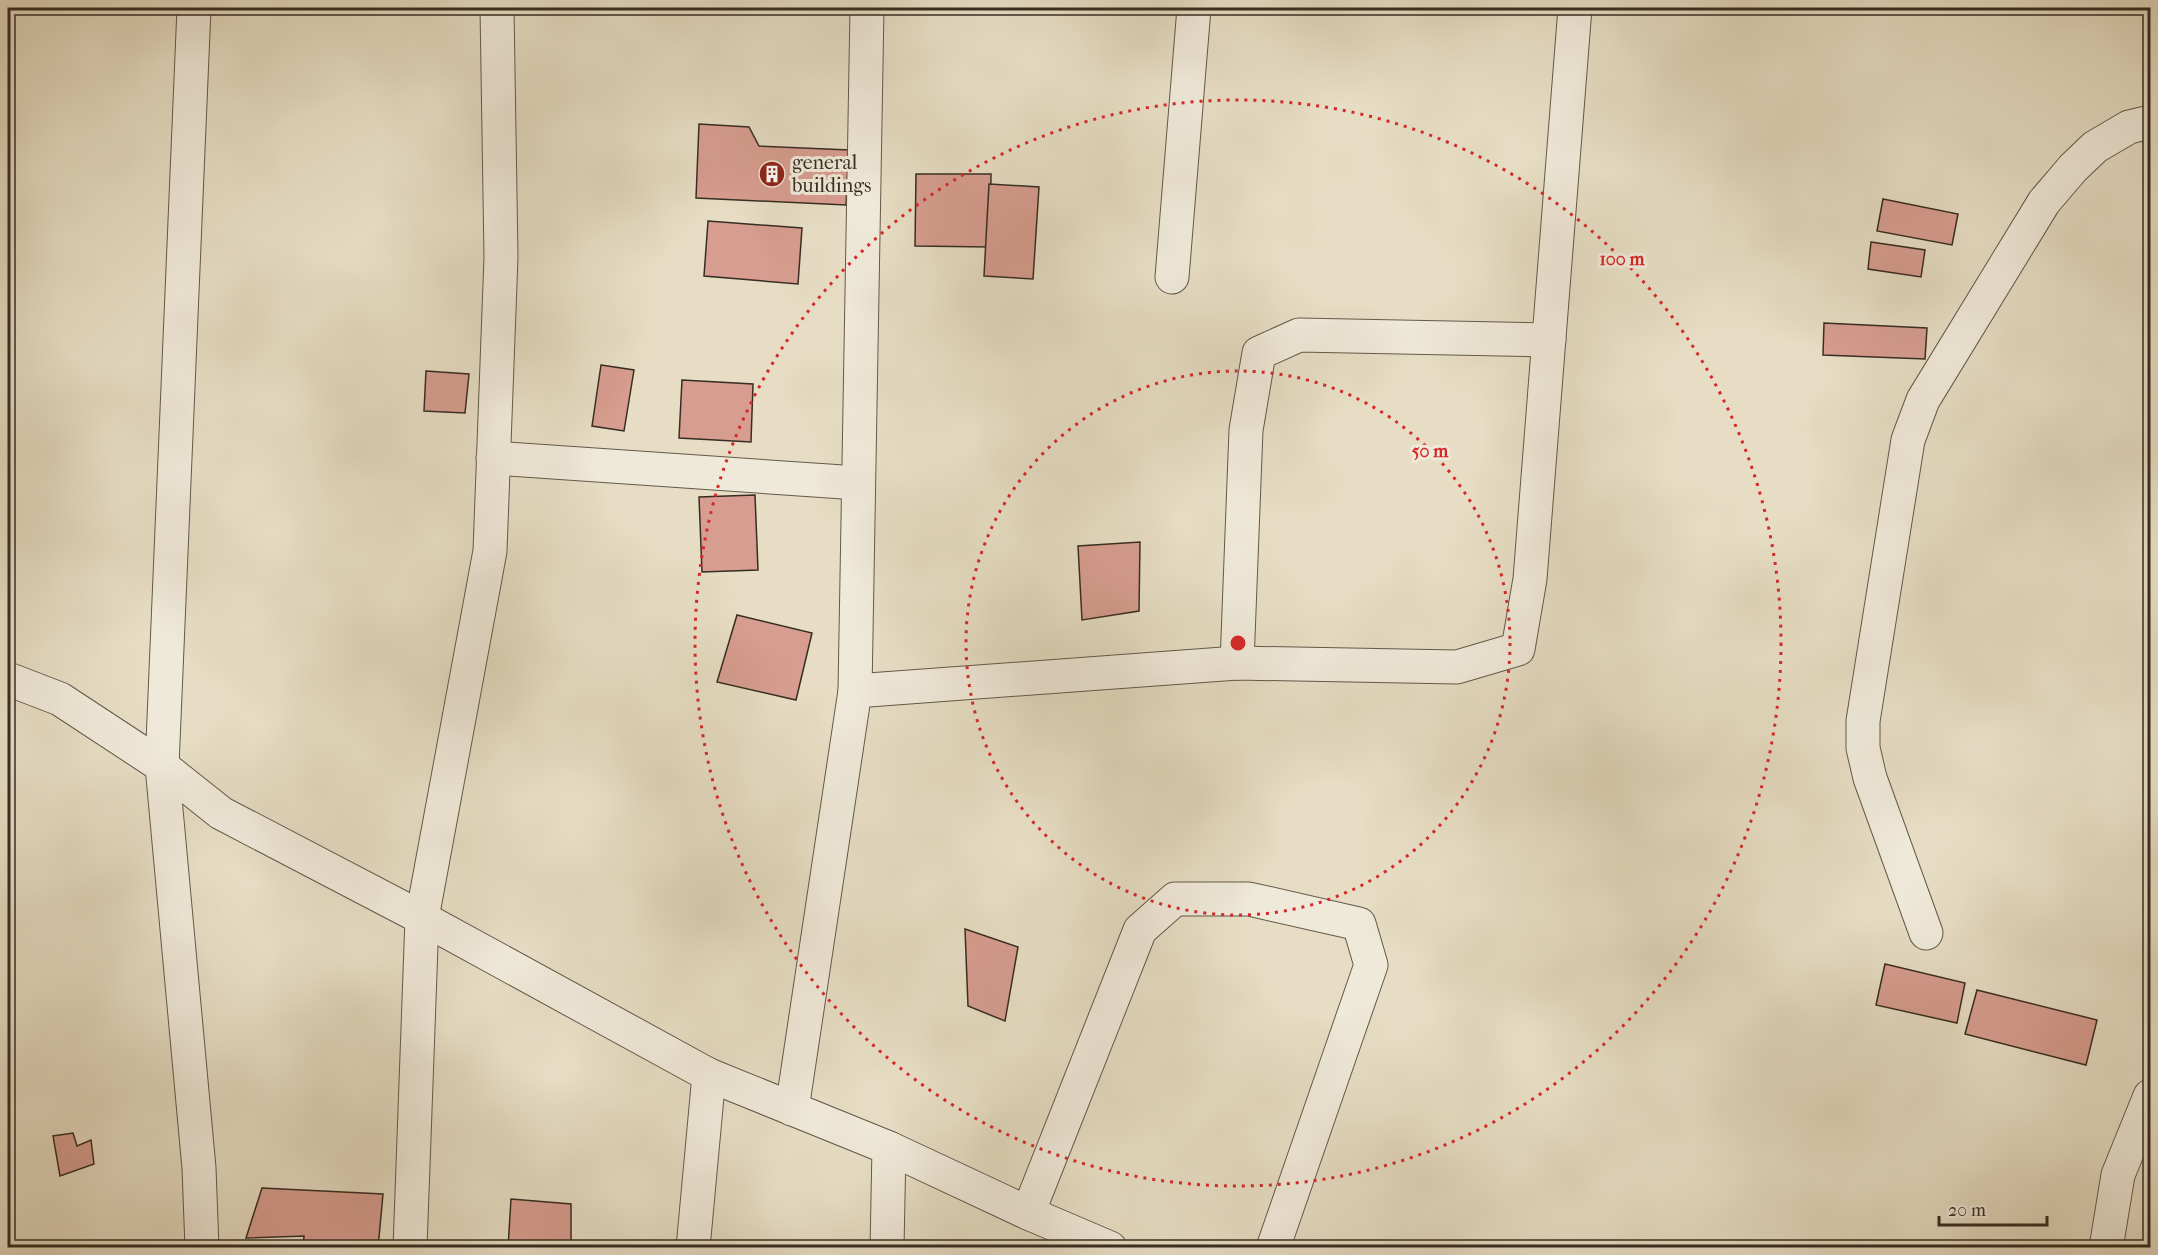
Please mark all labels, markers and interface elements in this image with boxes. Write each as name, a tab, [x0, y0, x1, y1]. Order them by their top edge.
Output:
place label: general buildings	[791, 151, 871, 197]
building icon: general buildings	[757, 159, 787, 189]
text: 100 m	[1599, 249, 1646, 270]
text: 50 m	[1412, 441, 1449, 462]
centre of rings	[1228, 633, 1248, 653]
scale bar	[1939, 1189, 2047, 1227]
text: 20 m	[1948, 1200, 1986, 1221]

